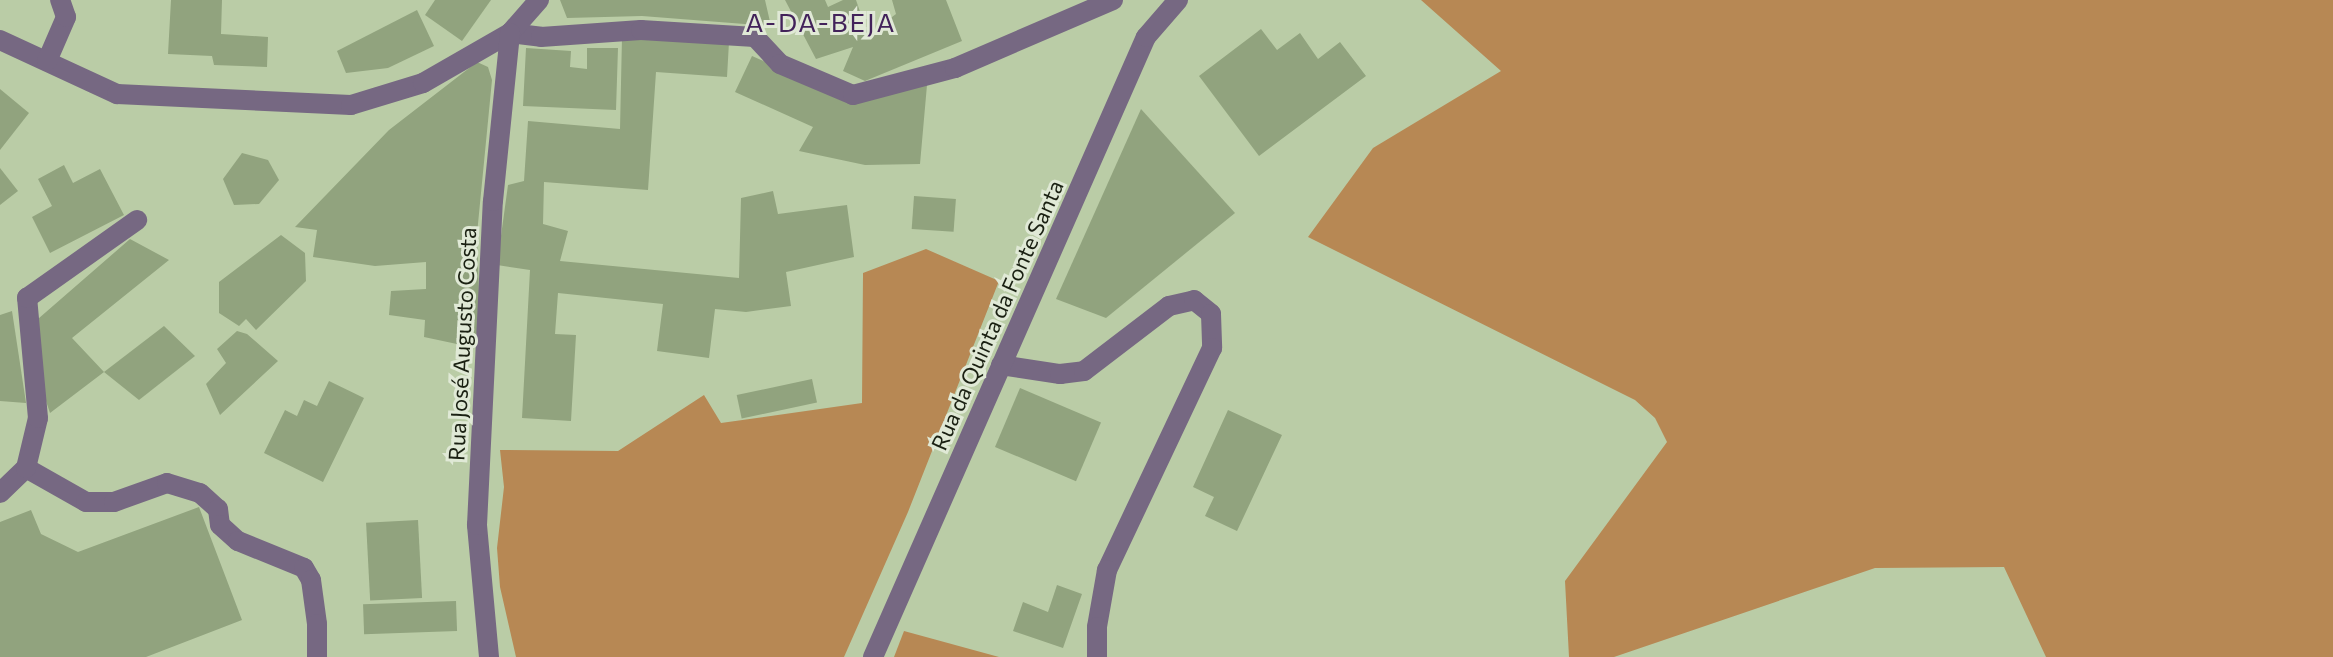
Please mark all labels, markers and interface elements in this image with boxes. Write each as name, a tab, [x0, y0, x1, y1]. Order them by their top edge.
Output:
district label: A-DA-BEJA	[746, 6, 896, 38]
street label: Rua da Quinta da Fonte Santa	[925, 176, 1069, 454]
street label: Rua José Augusto Costa	[443, 227, 481, 461]

